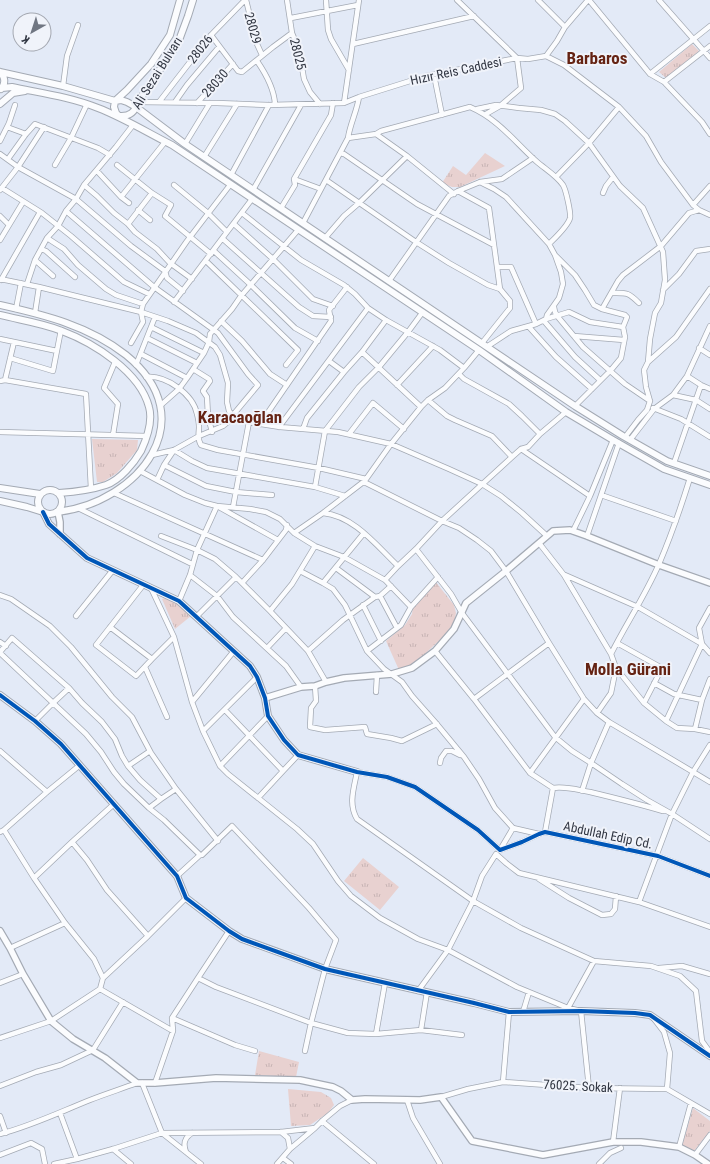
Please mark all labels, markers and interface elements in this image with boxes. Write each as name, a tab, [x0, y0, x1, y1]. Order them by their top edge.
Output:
street label: 28029	[241, 11, 265, 45]
north arrow	[12, 12, 52, 52]
text: K	[19, 32, 32, 46]
street label: 28026	[184, 32, 216, 66]
street label: Ali Sezai Bulvarı	[129, 34, 185, 112]
street label: 28025	[287, 37, 309, 71]
district label: Barbaros	[566, 48, 628, 68]
street label: Hızır Reis Caddesi	[409, 54, 503, 88]
street label: 28030	[199, 66, 231, 100]
district label: Karacaoğlan	[198, 407, 282, 427]
district label: Molla Gürani	[585, 659, 671, 679]
street label: Abdullah Edip Cd.	[562, 818, 654, 852]
street label: 76025. Sokak	[543, 1077, 613, 1095]

